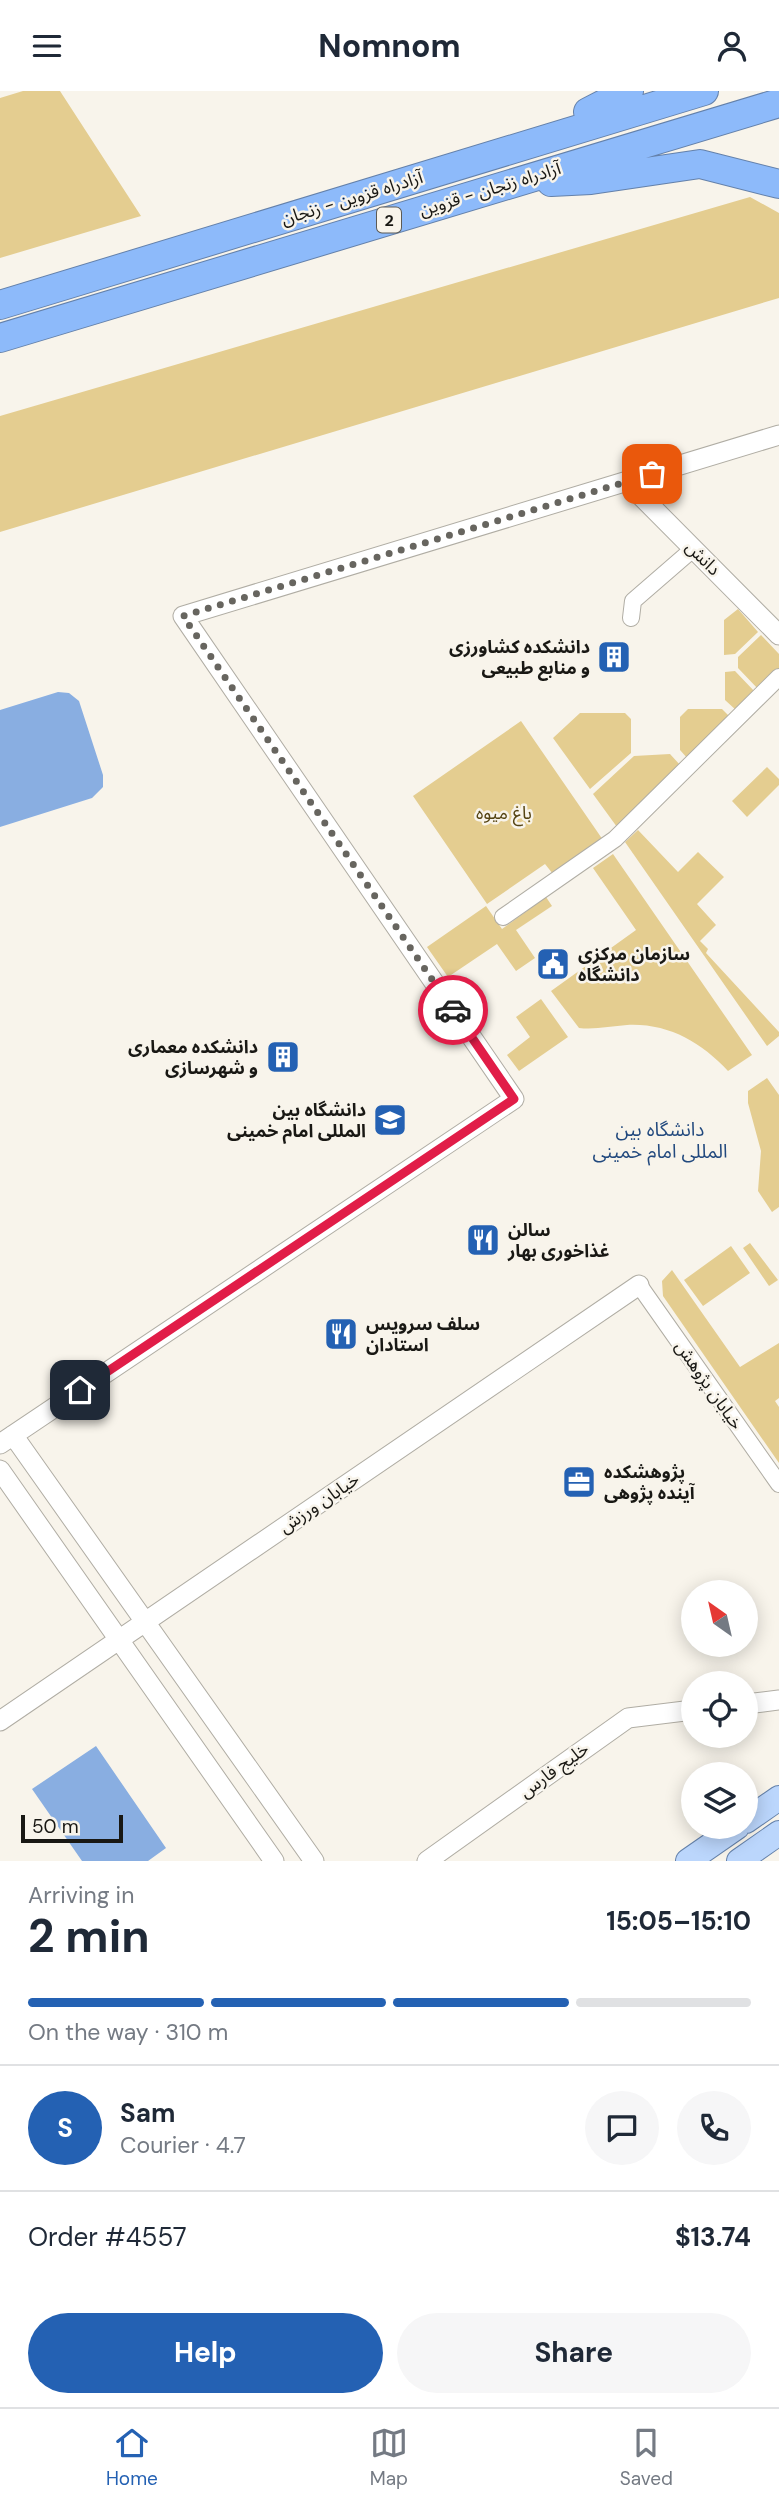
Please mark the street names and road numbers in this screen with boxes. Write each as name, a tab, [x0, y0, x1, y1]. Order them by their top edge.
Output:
street label: آزادراه زنجان - قزوین	[416, 156, 564, 222]
street label: آزادراه قزوین - زنجان	[278, 165, 426, 231]
road number: 2	[377, 207, 401, 232]
street label: دانش	[680, 535, 726, 581]
street label: خیابان پژوهش	[669, 1336, 749, 1434]
street label: خیابان ورزش	[274, 1467, 364, 1539]
street label: خلیج فارس	[514, 1737, 594, 1804]

